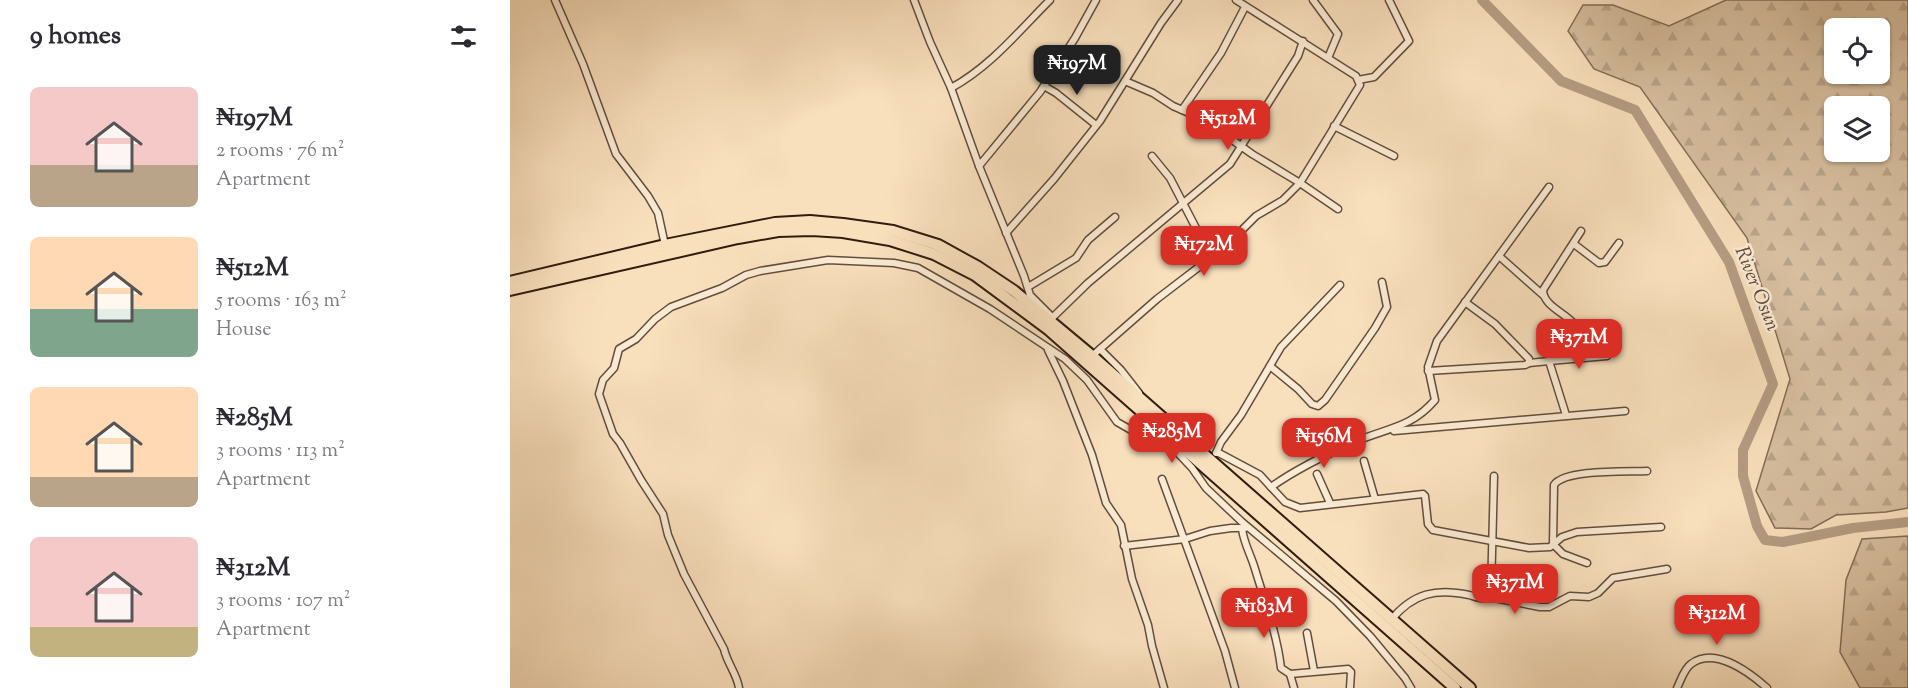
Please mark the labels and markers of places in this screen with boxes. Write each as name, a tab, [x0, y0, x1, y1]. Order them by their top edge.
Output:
pin: ₦197M	[1035, 45, 1119, 96]
pin: ₦512M	[1186, 100, 1270, 151]
pin: ₦172M	[1162, 226, 1246, 277]
pin: ₦371M	[1537, 319, 1621, 370]
pin: ₦285M	[1130, 413, 1214, 464]
pin: ₦156M	[1282, 418, 1366, 469]
pin: ₦371M	[1473, 564, 1557, 615]
pin: ₦183M	[1222, 588, 1306, 639]
pin: ₦312M	[1675, 595, 1759, 646]

